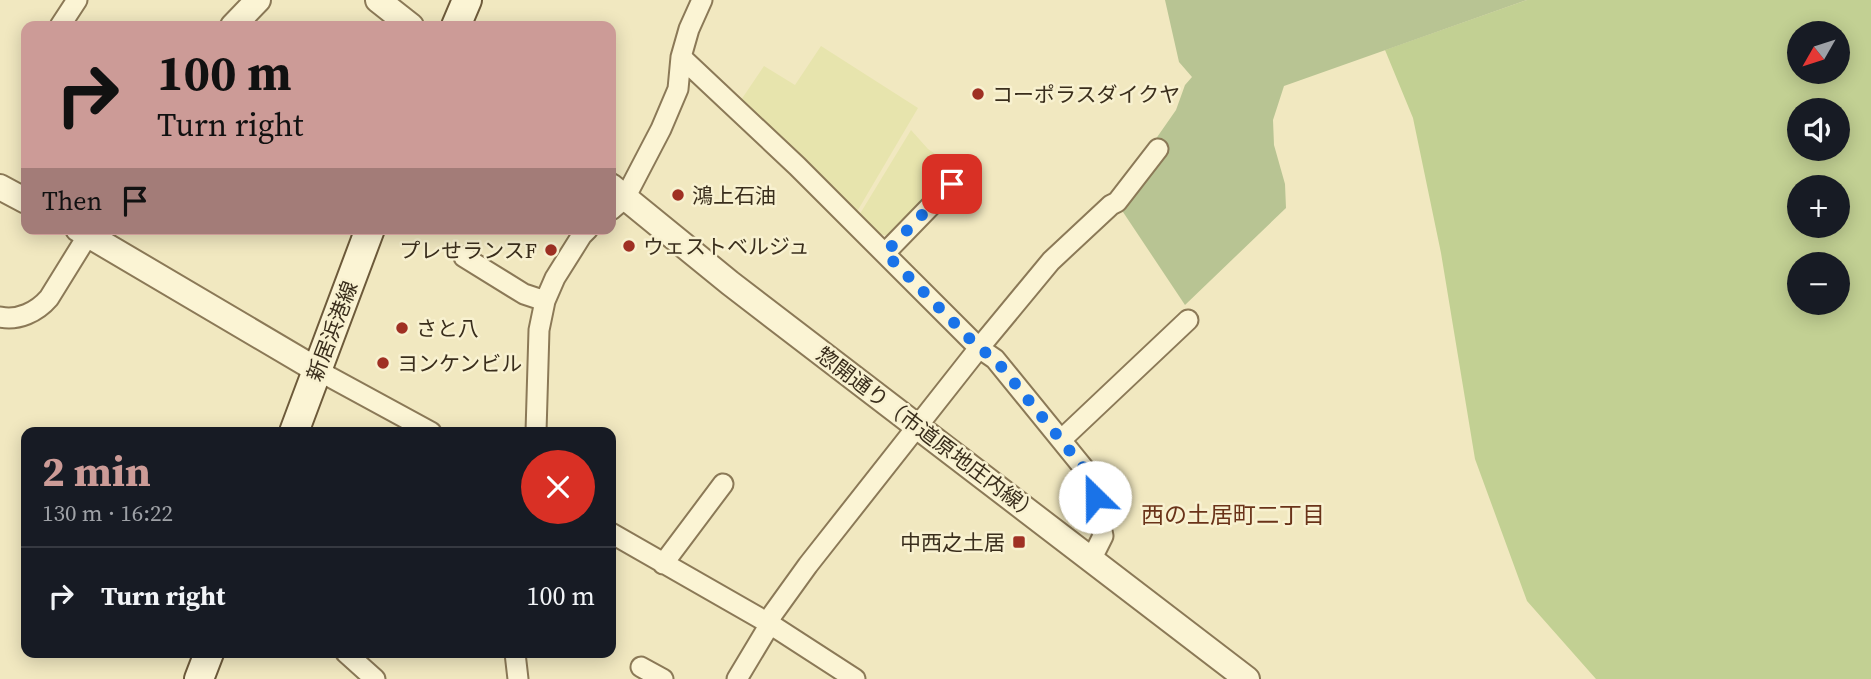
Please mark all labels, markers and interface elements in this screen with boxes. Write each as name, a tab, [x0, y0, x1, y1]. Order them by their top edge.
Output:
north arrow	[1787, 21, 1850, 84]
map controls	[1787, 21, 1850, 315]
text: 100 m	[157, 39, 292, 106]
icon: right	[42, 49, 133, 140]
place label: コーポラスダイクヤ	[992, 80, 1180, 109]
marker: コーポラスダイクヤ	[970, 86, 986, 102]
button: sound	[1787, 98, 1850, 161]
text: Turn right	[157, 103, 303, 147]
pin	[922, 154, 982, 214]
icon: arrive	[933, 165, 971, 203]
button: +	[1787, 175, 1850, 238]
place label: 鴻上石油	[692, 181, 776, 210]
icon: arrive	[116, 182, 154, 220]
text: Then	[42, 183, 102, 219]
marker: 鴻上石油	[670, 187, 686, 203]
place label: ウェストベルジュ	[643, 232, 810, 261]
place label: プレせランスF	[399, 236, 537, 265]
marker: ウェストベルジュ	[621, 238, 637, 254]
marker: プレせランスF	[543, 242, 559, 258]
button: −	[1787, 252, 1850, 315]
street label: 新居浜港線	[300, 277, 364, 385]
place label: さと八	[416, 314, 479, 343]
marker: さと八	[394, 320, 410, 336]
street label: 惣開通り（市道原地庄内線）	[810, 340, 1046, 528]
place label: ヨンケンビル	[397, 349, 522, 378]
marker: ヨンケンビル	[375, 355, 391, 371]
text: 2 min	[42, 442, 151, 500]
button: close	[521, 450, 595, 524]
position arrow	[1058, 460, 1132, 534]
text: 130 m · 16:22	[42, 497, 173, 529]
district label: 西の土居町二丁目	[1141, 499, 1325, 531]
place label: 中西之土居	[900, 528, 1005, 557]
marker: 中西之土居	[1011, 534, 1027, 550]
icon: right	[42, 577, 80, 615]
text: Turn right	[101, 578, 225, 614]
text: 100 m	[527, 578, 595, 614]

